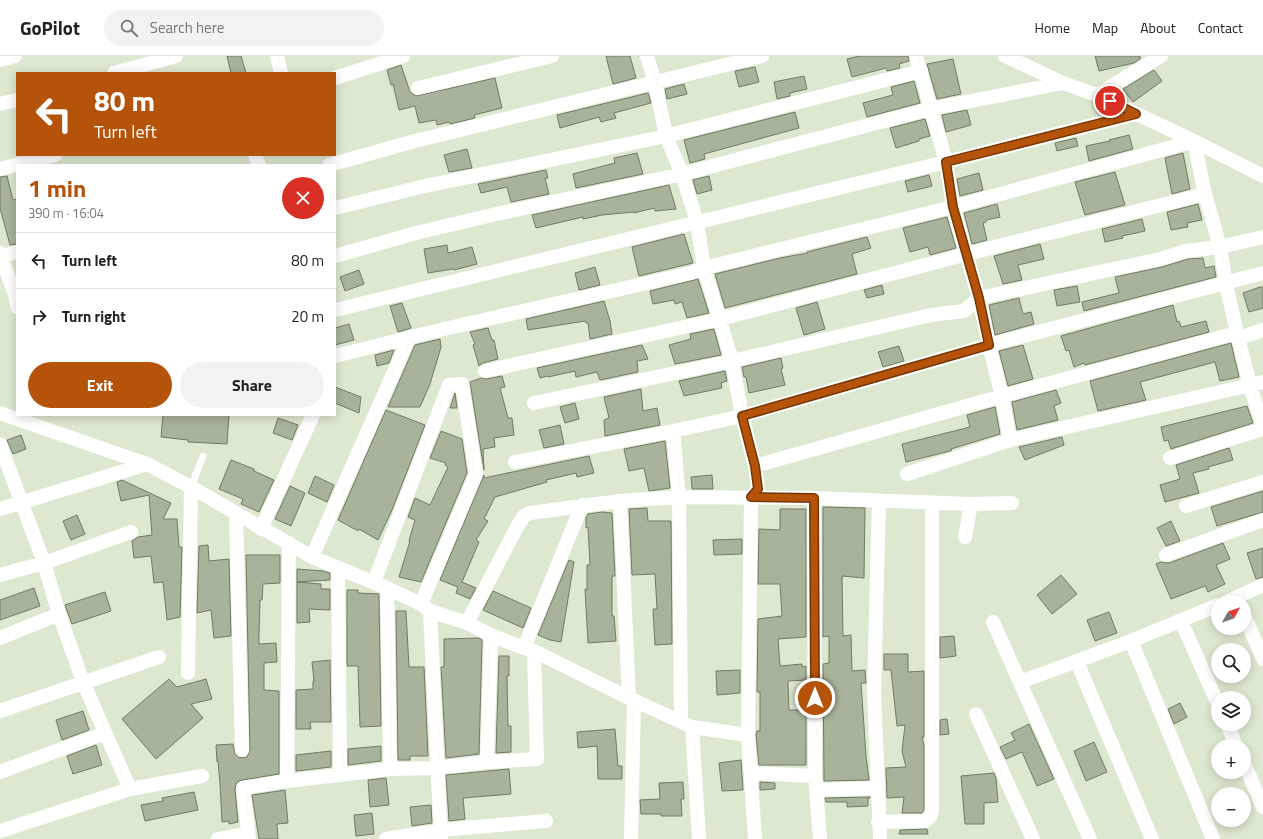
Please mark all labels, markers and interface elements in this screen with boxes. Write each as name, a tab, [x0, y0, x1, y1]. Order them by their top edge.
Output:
search box	[104, 10, 384, 46]
text: GoPilot	[20, 13, 80, 42]
text: Search here	[150, 16, 224, 39]
icon: search	[118, 17, 140, 39]
text: Home	[1035, 17, 1070, 38]
text: Map	[1092, 17, 1118, 38]
text: About	[1140, 17, 1176, 38]
text: Contact	[1198, 17, 1243, 38]
text: 80 m	[94, 79, 155, 122]
pin	[1093, 84, 1127, 118]
icon: left	[28, 88, 80, 140]
icon: arrive	[1099, 90, 1121, 112]
text: Turn left	[94, 118, 157, 145]
text: 1 min	[28, 170, 86, 206]
button: close	[282, 177, 324, 219]
text: 390 m · 16:04	[28, 203, 104, 223]
text: Turn left	[62, 249, 117, 272]
text: 80 m	[291, 249, 324, 272]
icon: left	[28, 250, 50, 272]
text: Turn right	[62, 305, 126, 328]
text: 20 m	[291, 305, 324, 328]
icon: right	[28, 306, 50, 328]
button: Exit	[28, 362, 172, 408]
button: Share	[180, 362, 324, 408]
north arrow	[1211, 595, 1251, 635]
map controls	[1211, 595, 1251, 827]
button: search	[1211, 643, 1251, 683]
position arrow	[794, 677, 836, 719]
button: layers	[1211, 691, 1251, 731]
button: +	[1211, 739, 1251, 779]
button: −	[1211, 787, 1251, 827]

